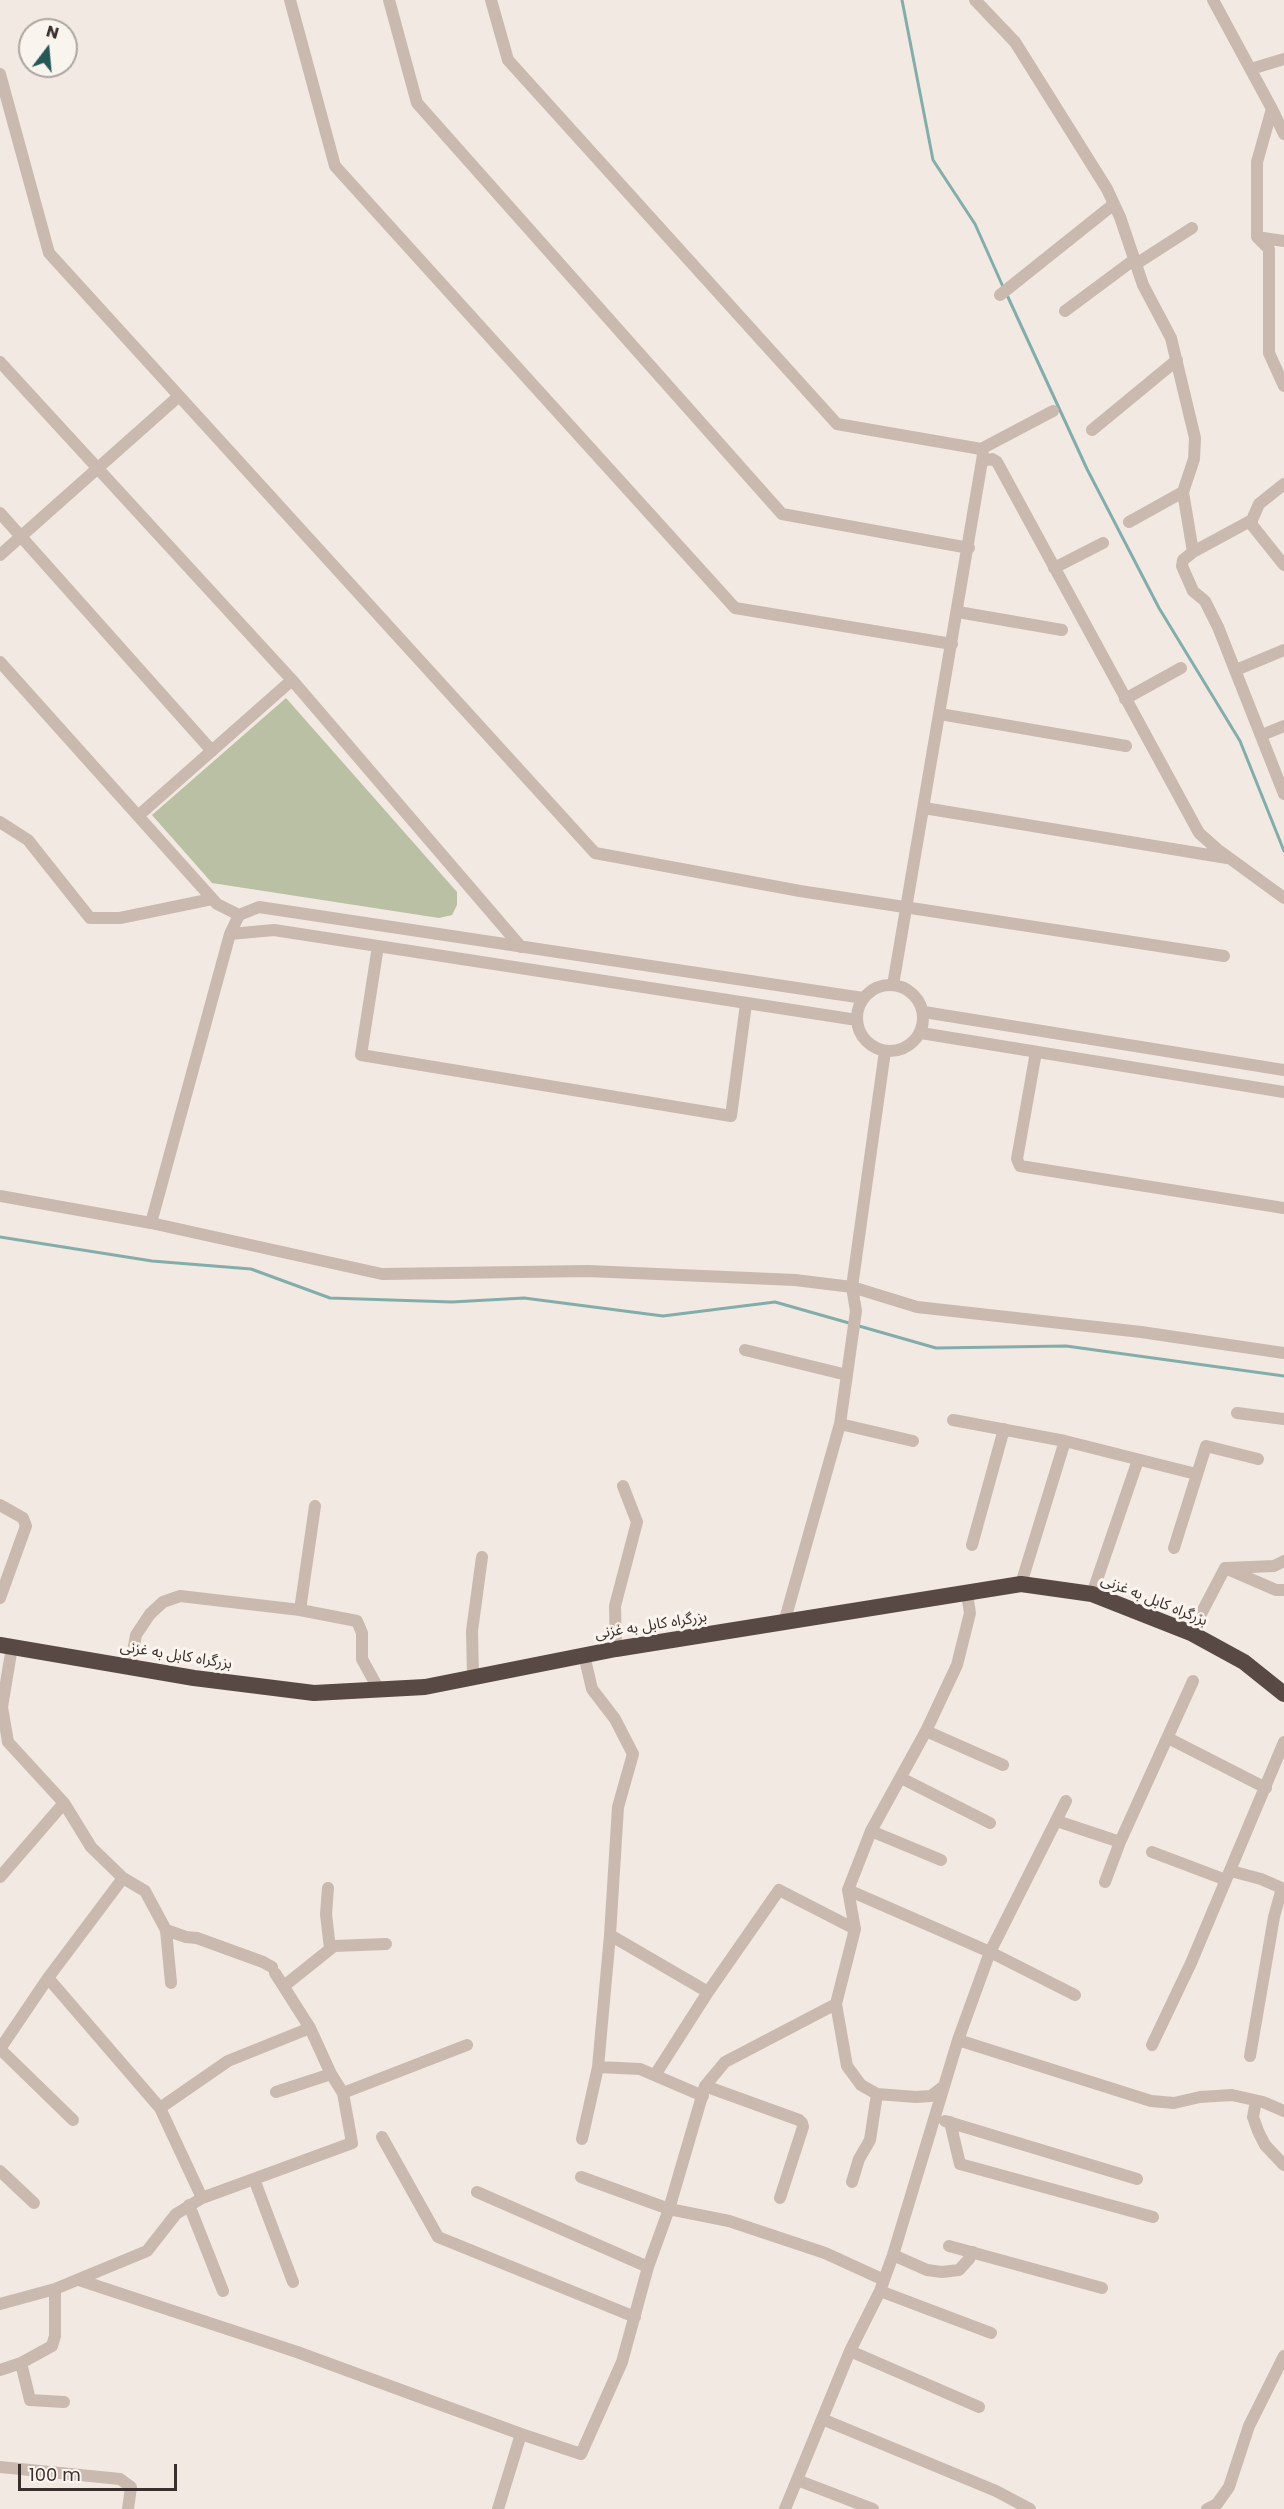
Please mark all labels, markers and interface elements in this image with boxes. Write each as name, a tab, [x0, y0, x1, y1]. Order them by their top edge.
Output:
north arrow	[18, 18, 78, 78]
text: N	[44, 19, 62, 45]
street label: بزرگراه کابل به غزنی	[1098, 1571, 1210, 1631]
street label: بزرگراه کابل به غزنی	[594, 1608, 708, 1644]
street label: بزرگراه کابل به غزنی	[119, 1638, 233, 1674]
scale bar	[21, 2452, 180, 2490]
text: 100 m	[29, 2462, 81, 2487]

